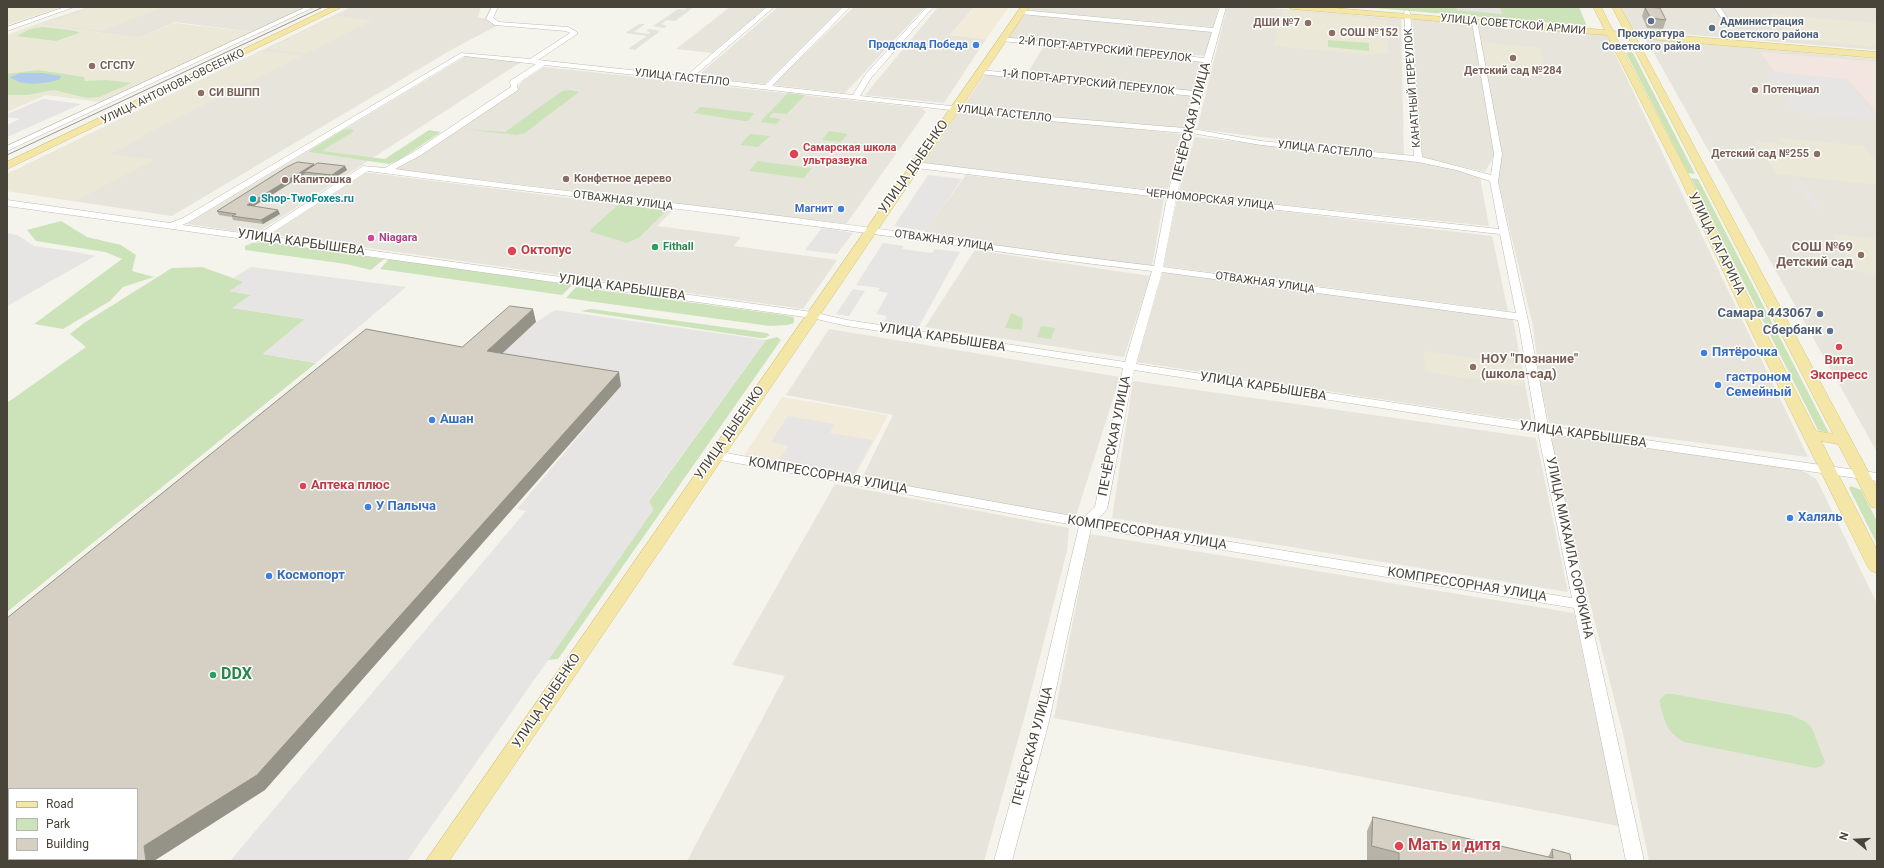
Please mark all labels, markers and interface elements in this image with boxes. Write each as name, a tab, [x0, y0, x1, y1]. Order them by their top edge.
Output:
street label: УЛИЦА СОВЕТСКОЙ АРМИИ	[1440, 12, 1586, 38]
place label: Администрация Советского района	[1720, 15, 1819, 41]
place label: ДШИ №7	[1253, 16, 1300, 30]
marker: Прокуратура Советского района	[1646, 16, 1656, 26]
marker: ДШИ №7	[1303, 18, 1313, 28]
marker: Администрация Советского района	[1707, 23, 1717, 33]
place label: СОШ №152	[1340, 26, 1398, 40]
place label: Прокуратура Советского района	[1602, 27, 1700, 53]
marker: СОШ №152	[1327, 28, 1337, 38]
street label: КАНАТНЫЙ ПЕРЕУЛОК	[1402, 28, 1424, 148]
street label: 2-Й ПОРТ-АРТУРСКИЙ ПЕРЕУЛОК	[1018, 34, 1192, 66]
place label: Продсклад Победа	[869, 38, 968, 52]
marker: Продсклад Победа	[971, 40, 981, 50]
street label: УЛИЦА АНТОНОВА-ОВСЕЕНКО	[99, 46, 247, 128]
marker: Детский сад №284	[1508, 53, 1518, 63]
place label: СГСПУ	[100, 59, 135, 73]
marker: СГСПУ	[87, 61, 97, 71]
street label: ПЕЧЁРСКАЯ УЛИЦА	[1170, 61, 1214, 183]
place label: Детский сад №284	[1464, 64, 1562, 78]
street label: УЛИЦА ГАСТЕЛЛО	[634, 66, 730, 90]
street label: 1-Й ПОРТ-АРТУРСКИЙ ПЕРЕУЛОК	[1001, 67, 1175, 99]
place label: Потенциал	[1763, 83, 1819, 97]
marker: Потенциал	[1750, 85, 1760, 95]
place label: СИ ВШПП	[209, 86, 260, 100]
marker: СИ ВШПП	[196, 88, 206, 98]
street label: УЛИЦА ГАСТЕЛЛО	[956, 102, 1052, 126]
street label: УЛИЦА ДЫБЕНКО	[876, 117, 952, 217]
street label: УЛИЦА ГАСТЕЛЛО	[1277, 138, 1373, 162]
place label: Самарская школа ультразвука	[803, 141, 896, 167]
place label: Детский сад №255	[1711, 147, 1809, 161]
marker: Самарская школа ультразвука	[788, 148, 800, 160]
marker: Детский сад №255	[1812, 149, 1822, 159]
place label: Конфетное дерево	[574, 172, 671, 186]
place label: Капитошка	[293, 173, 351, 187]
marker: Конфетное дерево	[561, 174, 571, 184]
marker: Капитошка	[280, 175, 290, 185]
street label: ЧЕРНОМОРСКАЯ УЛИЦА	[1145, 187, 1275, 213]
street label: ОТВАЖНАЯ УЛИЦА	[572, 188, 674, 214]
street label: УЛИЦА ГАГАРИНА	[1684, 190, 1748, 298]
place label: Shop-TwoFoxes.ru	[261, 192, 354, 206]
marker: Shop-TwoFoxes.ru	[248, 194, 258, 204]
place label: Магнит	[795, 202, 833, 216]
marker: Магнит	[836, 204, 846, 214]
street label: УЛИЦА КАРБЫШЕВА	[236, 226, 366, 260]
street label: ОТВАЖНАЯ УЛИЦА	[893, 227, 995, 255]
place label: Niagara	[379, 231, 417, 245]
marker: Niagara	[366, 233, 376, 243]
place label: Fithall	[663, 240, 694, 254]
place label: СОШ №69 Детский сад	[1776, 240, 1853, 271]
marker: Fithall	[650, 242, 660, 252]
place label: Октопус	[521, 243, 572, 259]
marker: Октопус	[506, 245, 518, 257]
marker: СОШ №69 Детский сад	[1856, 250, 1866, 260]
street label: ОТВАЖНАЯ УЛИЦА	[1214, 269, 1316, 297]
street label: УЛИЦА КАРБЫШЕВА	[557, 271, 687, 305]
place label: Самара 443067	[1717, 306, 1812, 322]
marker: Самара 443067	[1815, 309, 1825, 319]
street label: УЛИЦА КАРБЫШЕВА	[877, 320, 1007, 356]
place label: Сбербанк	[1763, 323, 1822, 339]
marker: Сбербанк	[1825, 326, 1835, 336]
marker: Вита Экспресс	[1834, 342, 1844, 352]
place label: Пятёрочка	[1712, 345, 1778, 361]
marker: Пятёрочка	[1699, 348, 1709, 358]
place label: НОУ "Познание" (школа-сад)	[1481, 352, 1578, 383]
place label: Вита Экспресс	[1810, 353, 1868, 384]
marker: НОУ "Познание" (школа-сад)	[1468, 362, 1478, 372]
street label: УЛИЦА КАРБЫШЕВА	[1198, 369, 1328, 405]
place label: гастроном Семейный	[1726, 370, 1791, 401]
street label: ПЕЧЁРСКАЯ УЛИЦА	[1096, 374, 1134, 498]
marker: гастроном Семейный	[1713, 380, 1723, 390]
street label: УЛИЦА ДЫБЕНКО	[692, 383, 768, 483]
place label: Ашан	[440, 412, 474, 428]
marker: Ашан	[427, 415, 437, 425]
street label: УЛИЦА КАРБЫШЕВА	[1518, 418, 1648, 452]
street label: КОМПРЕССОРНАЯ УЛИЦА	[747, 454, 909, 498]
street label: УЛИЦА МИХАИЛА СОРОКИНА	[1542, 456, 1596, 640]
place label: Аптека плюс	[311, 478, 390, 494]
marker: Аптека плюс	[298, 481, 308, 491]
place label: У Палыча	[376, 499, 436, 515]
marker: У Палыча	[363, 502, 373, 512]
place label: Халяль	[1798, 510, 1842, 526]
street label: КОМПРЕССОРНАЯ УЛИЦА	[1066, 513, 1228, 553]
marker: Халяль	[1785, 513, 1795, 523]
street label: КОМПРЕССОРНАЯ УЛИЦА	[1386, 565, 1548, 605]
place label: Космопорт	[277, 568, 345, 584]
marker: Космопорт	[264, 571, 274, 581]
street label: УЛИЦА ДЫБЕНКО	[510, 651, 584, 751]
place label: DDX	[221, 665, 252, 685]
marker: DDX	[208, 670, 218, 680]
street label: ПЕЧЁРСКАЯ УЛИЦА	[1010, 685, 1056, 807]
legend	[8, 788, 138, 860]
text: Road	[46, 797, 74, 811]
text: Park	[46, 817, 70, 831]
north arrow	[1836, 820, 1876, 860]
text: N	[1837, 830, 1851, 842]
place label: Мать и дитя	[1408, 836, 1501, 856]
text: Building	[46, 837, 89, 851]
marker: Мать и дитя	[1393, 840, 1405, 852]

